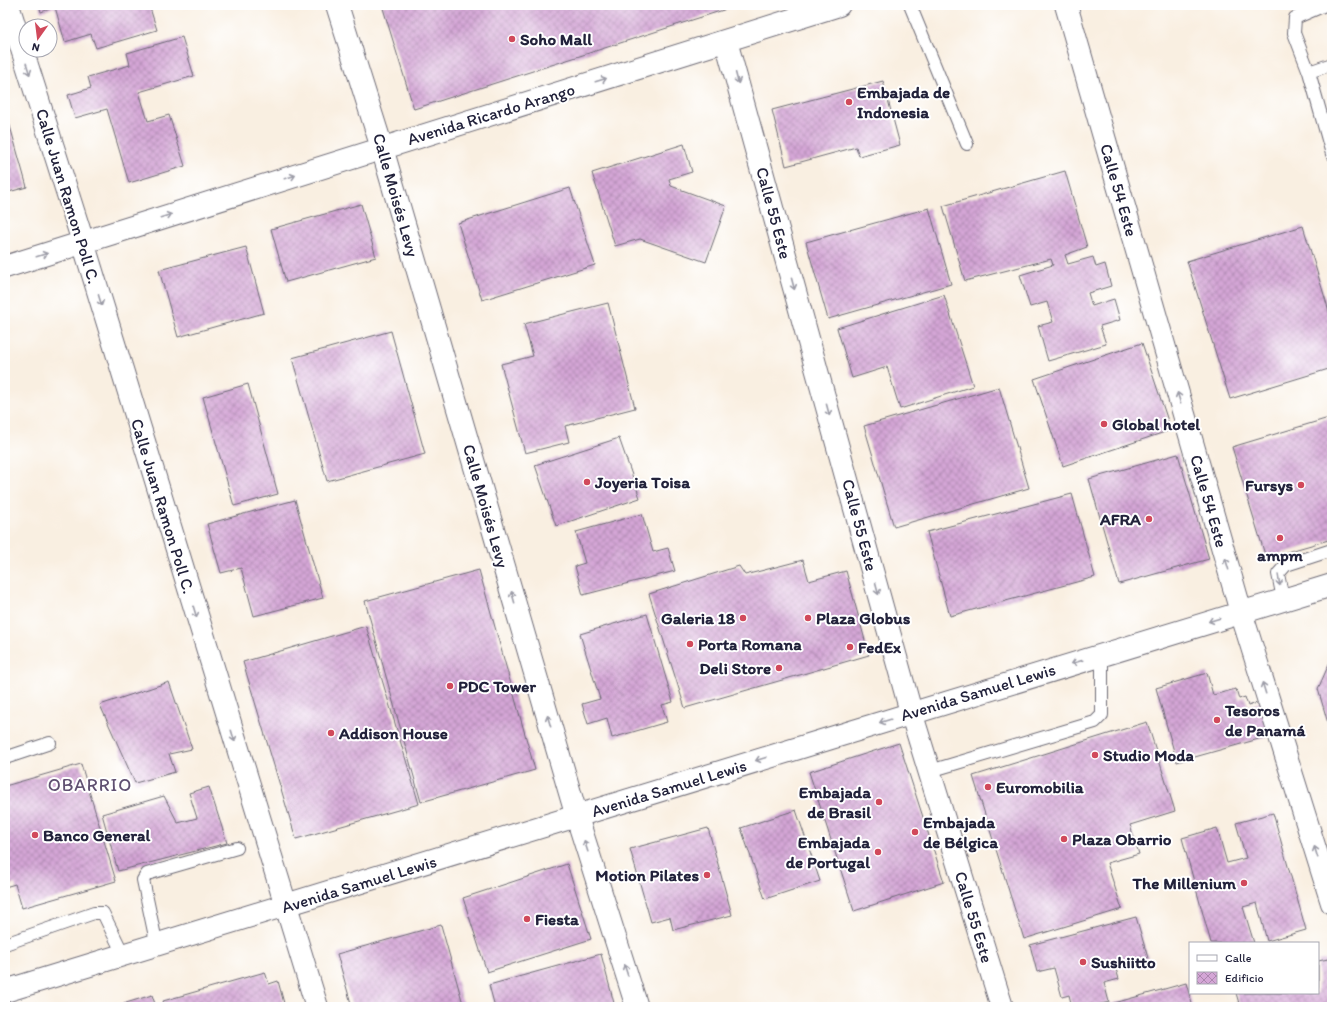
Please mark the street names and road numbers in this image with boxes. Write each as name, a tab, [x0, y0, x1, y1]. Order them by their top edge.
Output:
street label: Avenida Ricardo Arango	[405, 79, 577, 149]
street label: Calle Juan Ramon Poll C.	[32, 106, 104, 286]
street label: Calle Moisés Levy	[369, 131, 423, 259]
street label: Calle 54 Este	[1096, 141, 1142, 239]
street label: Calle 55 Este	[752, 165, 796, 261]
street label: Calle Juan Ramon Poll C.	[127, 416, 199, 596]
street label: Calle Moisés Levy	[459, 442, 513, 570]
street label: Calle 54 Este	[1186, 452, 1232, 550]
street label: Calle 55 Este	[838, 477, 882, 573]
street label: Avenida Samuel Lewis	[898, 659, 1058, 725]
street label: Avenida Samuel Lewis	[589, 755, 749, 821]
street label: Avenida Samuel Lewis	[279, 851, 439, 917]
street label: Calle 55 Este	[951, 869, 997, 965]

